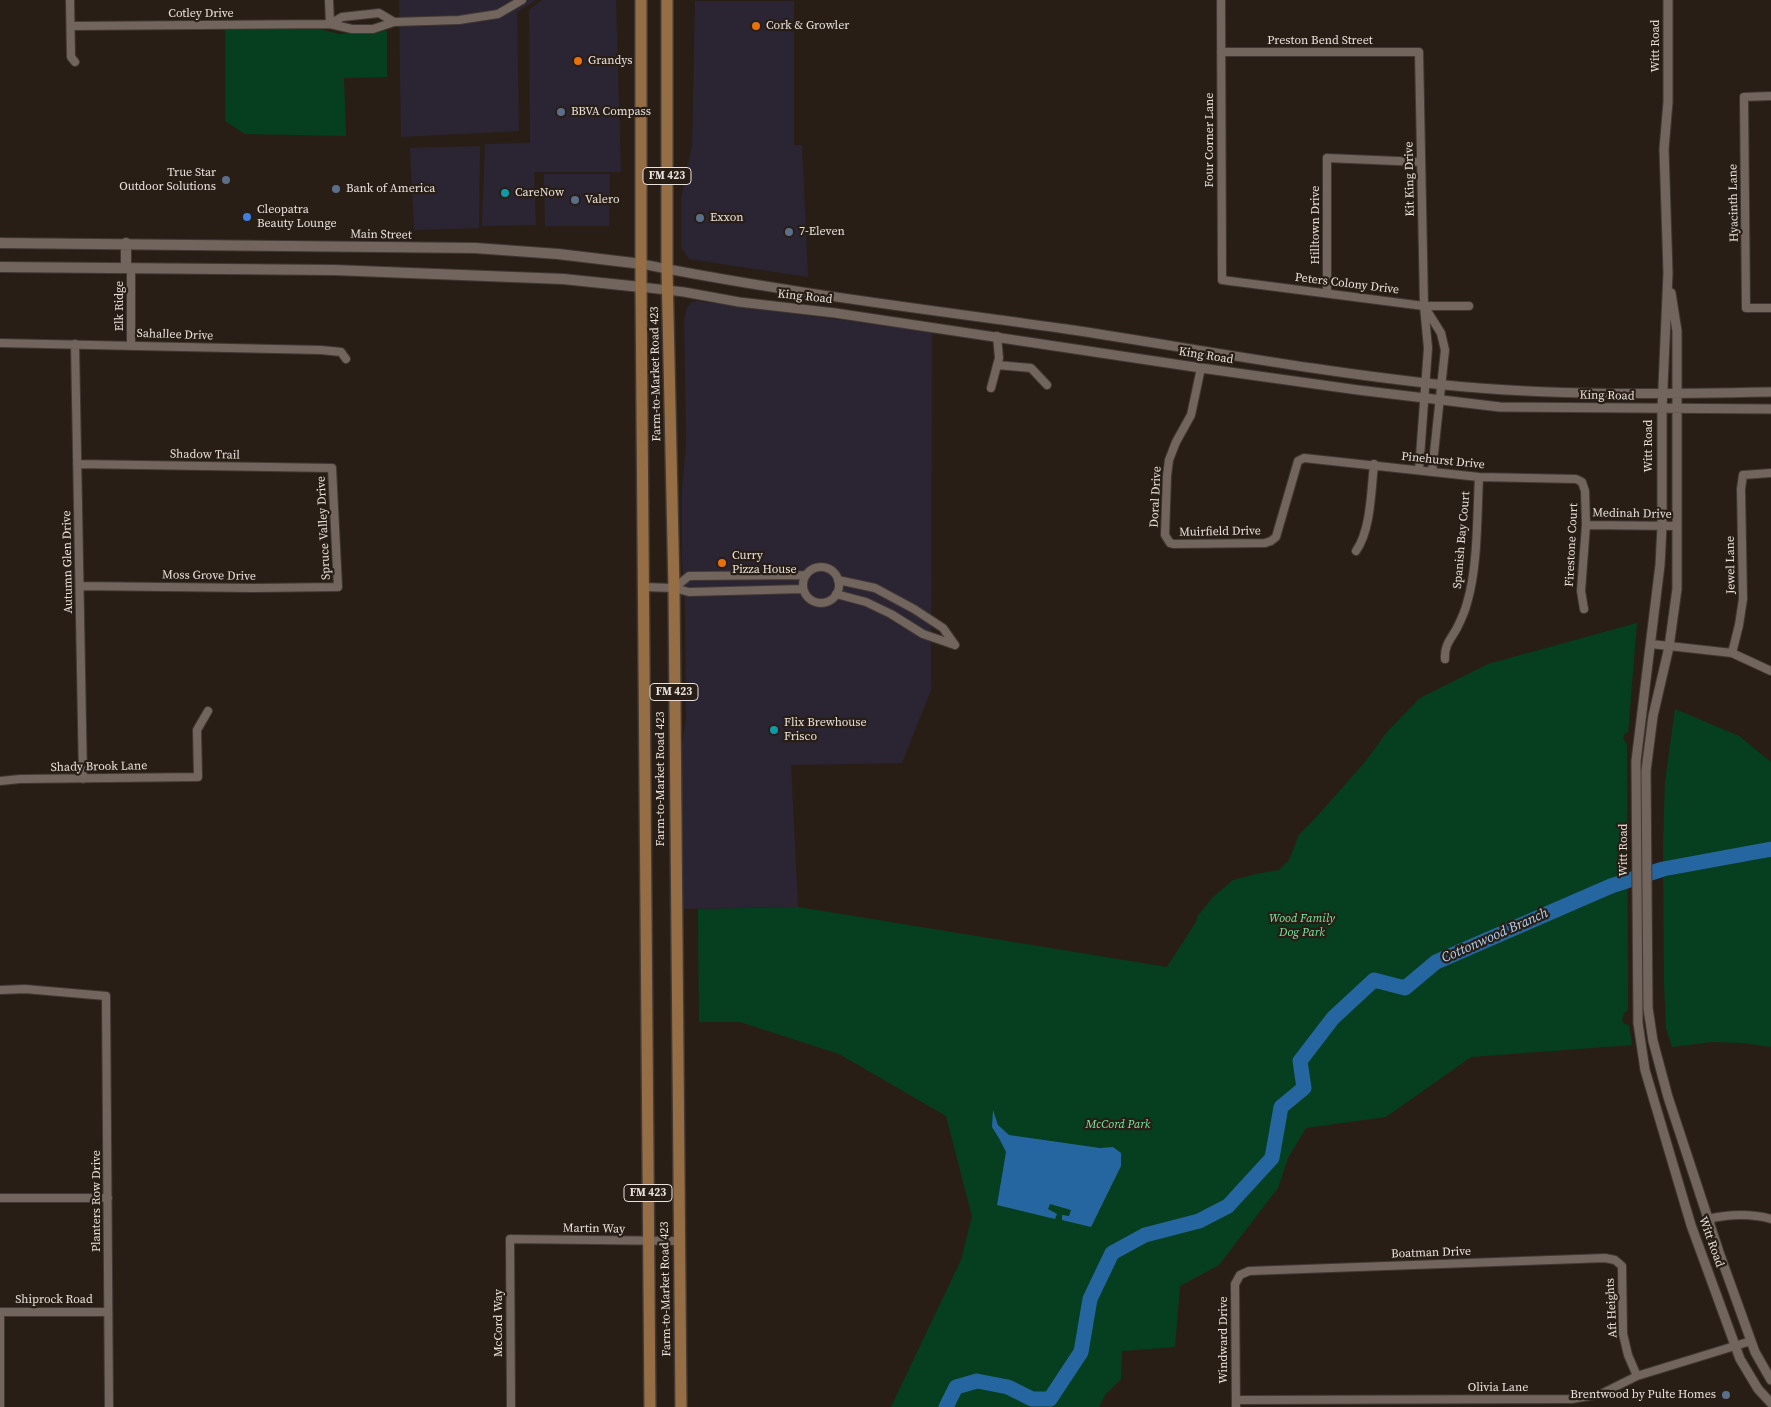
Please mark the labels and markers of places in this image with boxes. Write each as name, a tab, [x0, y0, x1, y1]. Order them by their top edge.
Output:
place label: Cork & Growler	[766, 19, 849, 33]
marker: Cork & Growler	[750, 20, 762, 32]
place label: Grandys	[588, 54, 632, 68]
marker: Grandys	[572, 55, 584, 67]
place label: BBVA Compass	[571, 105, 651, 119]
marker: BBVA Compass	[555, 106, 567, 118]
place label: True Star Outdoor Solutions	[119, 166, 216, 194]
marker: True Star Outdoor Solutions	[220, 174, 232, 186]
place label: Bank of America	[346, 182, 435, 196]
marker: Bank of America	[330, 183, 342, 195]
place label: CareNow	[515, 186, 564, 200]
marker: CareNow	[499, 187, 511, 199]
place label: Valero	[585, 193, 619, 207]
marker: Valero	[569, 194, 581, 206]
place label: Cleopatra Beauty Lounge	[257, 203, 337, 231]
marker: Cleopatra Beauty Lounge	[241, 211, 253, 223]
place label: Exxon	[710, 211, 744, 225]
marker: Exxon	[694, 212, 706, 224]
place label: 7-Eleven	[799, 225, 845, 239]
marker: 7-Eleven	[783, 226, 795, 238]
place label: Curry Pizza House	[732, 549, 797, 577]
marker: Curry Pizza House	[716, 557, 728, 569]
place label: Flix Brewhouse Frisco	[784, 716, 867, 744]
marker: Flix Brewhouse Frisco	[768, 724, 780, 736]
place label: Brentwood by Pulte Homes	[1570, 1388, 1716, 1402]
marker: Brentwood by Pulte Homes	[1720, 1389, 1732, 1401]

